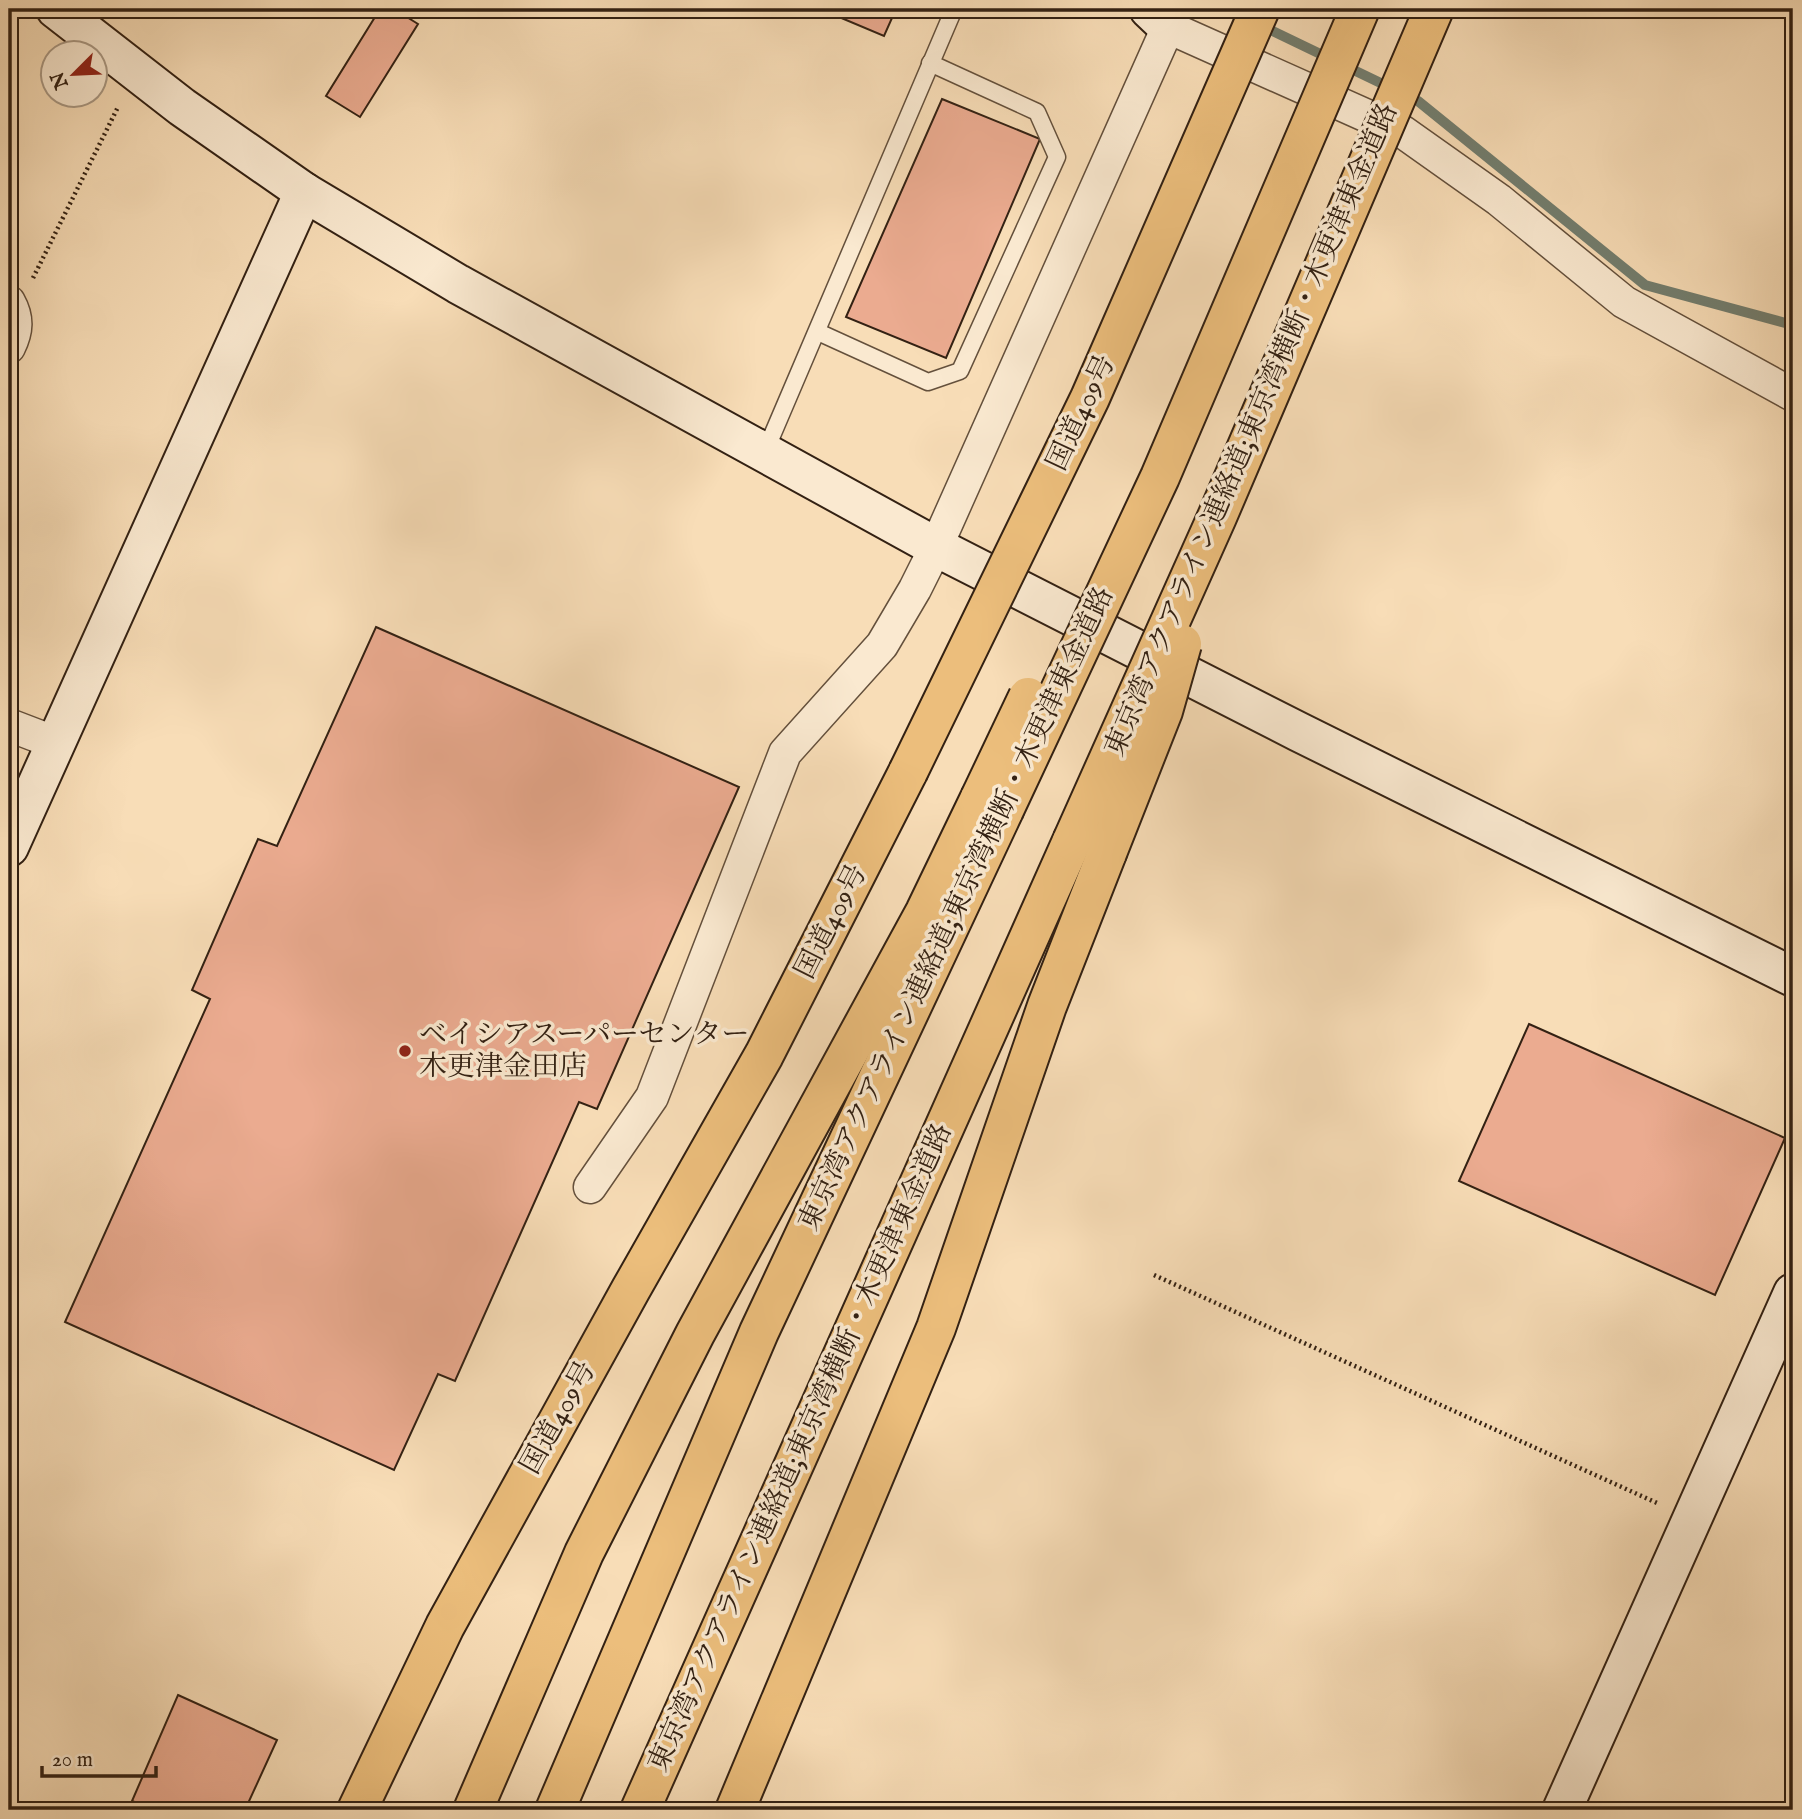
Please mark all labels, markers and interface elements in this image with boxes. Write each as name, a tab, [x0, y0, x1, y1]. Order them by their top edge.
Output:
north arrow	[38, 38, 108, 108]
text: N	[46, 67, 75, 93]
street label: 東京湾アクアライン連絡道;東京湾横断・木更津東金道路	[1098, 98, 1406, 762]
street label: 国道409号	[1040, 350, 1124, 476]
street label: 東京湾アクアライン連絡道;東京湾横断・木更津東金道路	[792, 582, 1122, 1236]
street label: 国道409号	[788, 859, 876, 985]
place label: ベイシアスーパーセンター 木更津金田店	[419, 1018, 749, 1085]
marker: ベイシアスーパーセンター 木更津金田店	[397, 1043, 413, 1059]
street label: 東京湾アクアライン連絡道;東京湾横断・木更津東金道路	[641, 1118, 961, 1778]
street label: 国道409号	[514, 1355, 604, 1481]
scale bar	[42, 1735, 156, 1779]
text: 20 m	[52, 1747, 93, 1774]

